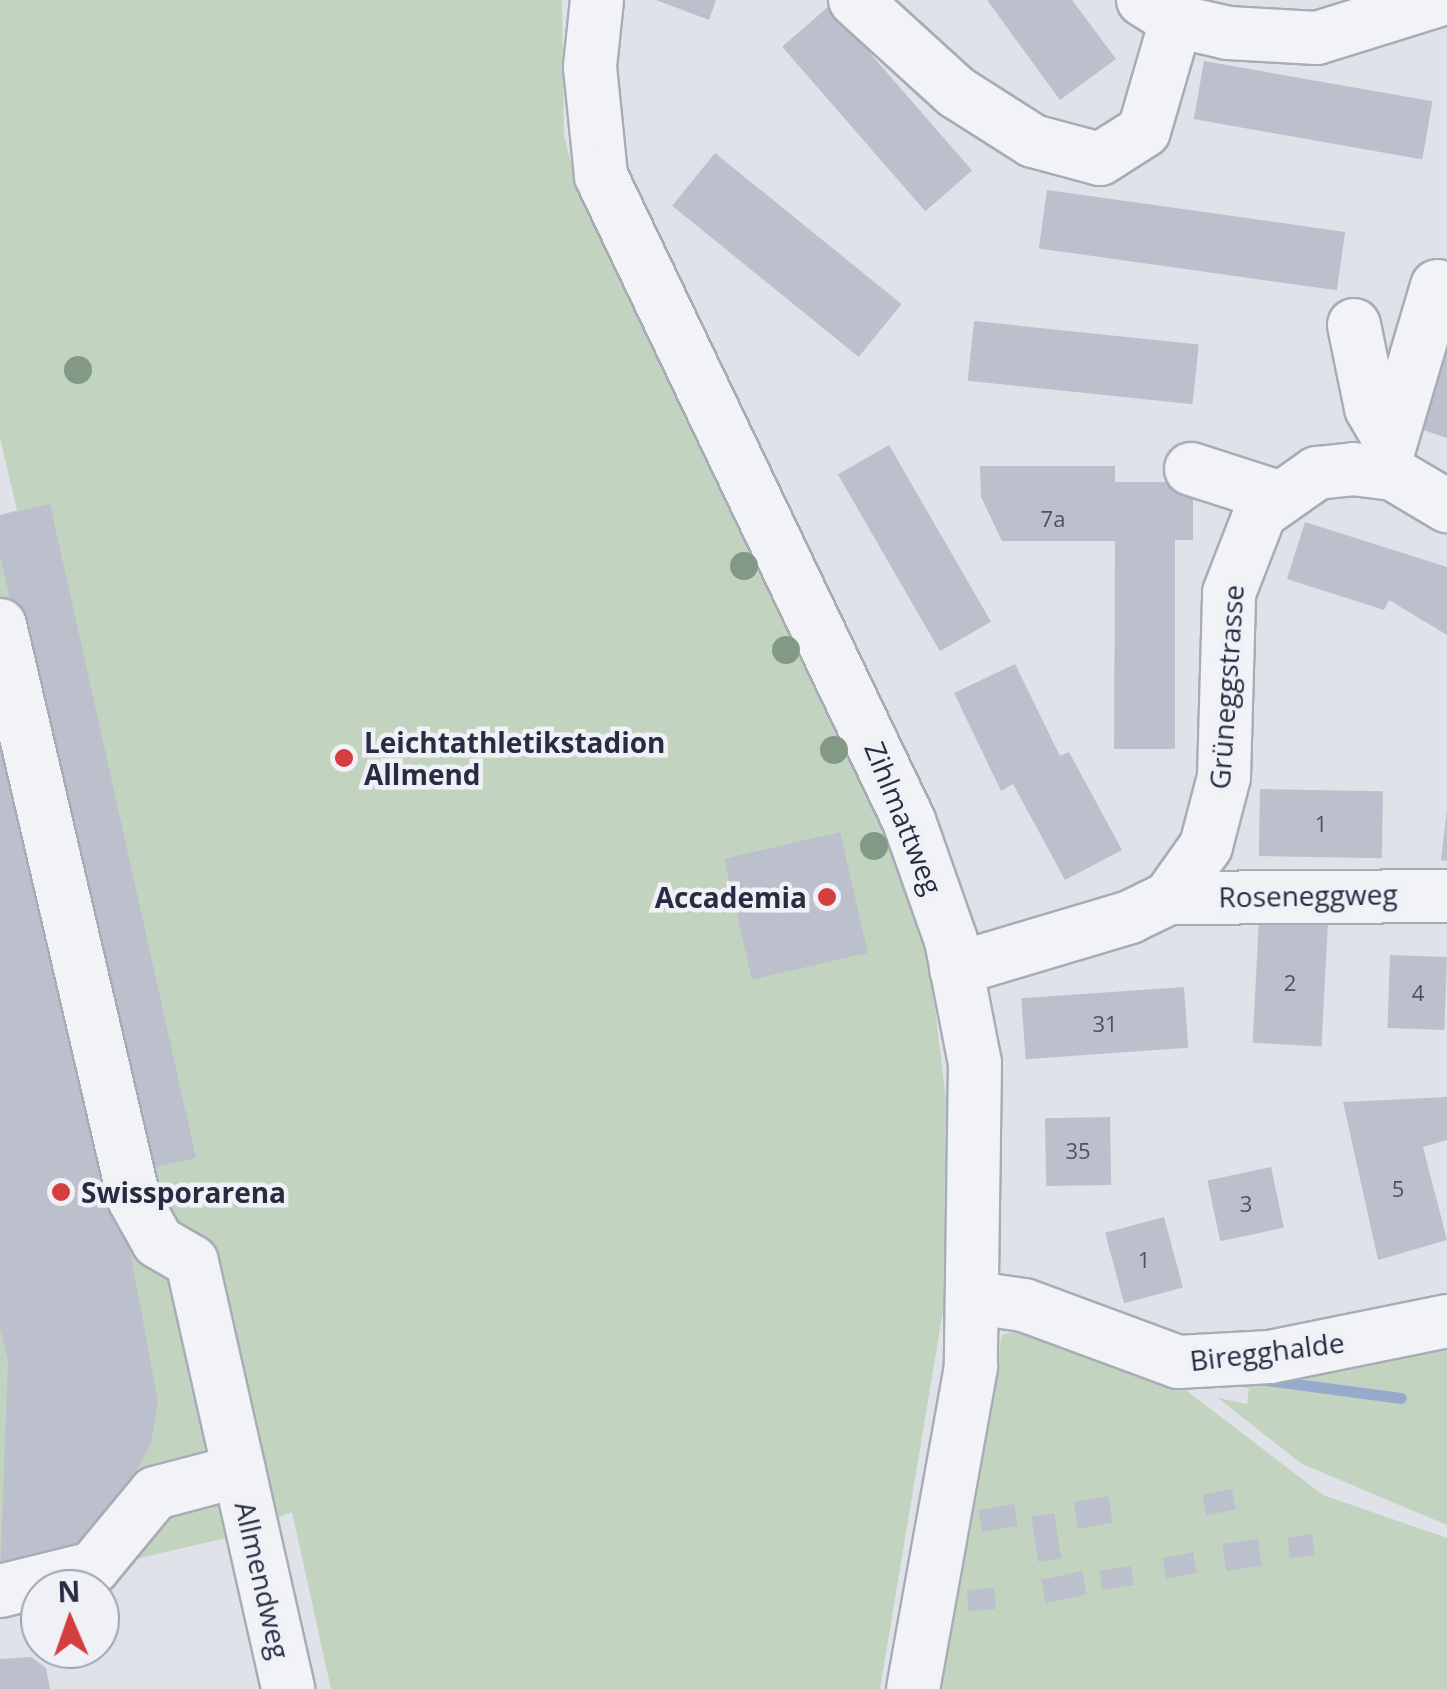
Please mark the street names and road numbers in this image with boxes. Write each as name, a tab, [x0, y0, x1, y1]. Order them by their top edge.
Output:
street label: Grüneggstrasse	[1202, 584, 1250, 790]
street label: Zihlmattweg	[858, 737, 950, 899]
street label: Roseneggweg	[1218, 877, 1398, 913]
street label: Biregghalde	[1188, 1325, 1346, 1377]
street label: Allmendweg	[229, 1498, 297, 1662]

